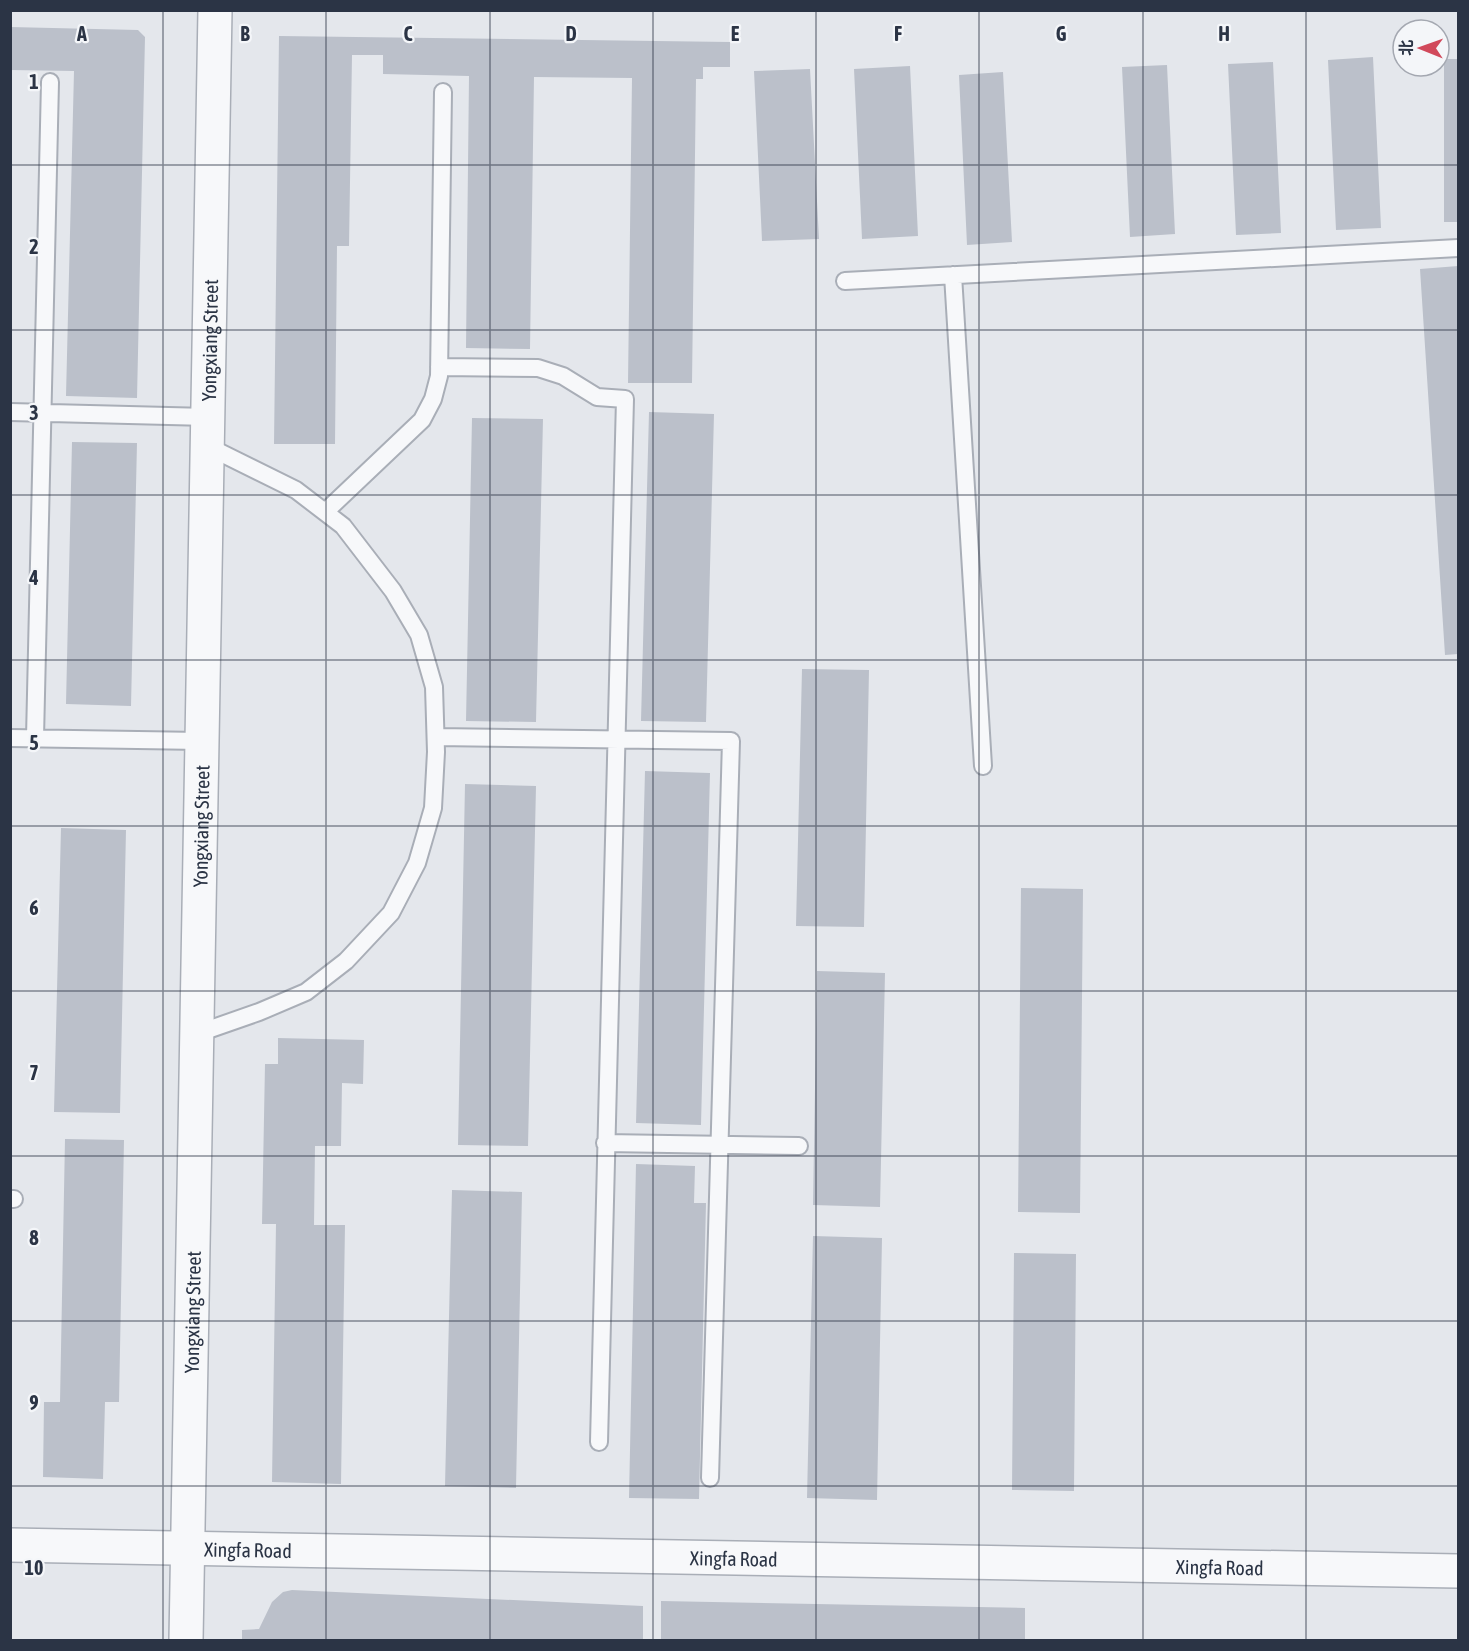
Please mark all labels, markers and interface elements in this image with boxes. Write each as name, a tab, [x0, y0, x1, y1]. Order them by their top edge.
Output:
north arrow	[1391, 18, 1451, 78]
text: A	[76, 22, 87, 45]
text: B	[240, 22, 250, 45]
text: C	[404, 22, 413, 45]
text: D	[565, 22, 577, 45]
text: E	[731, 22, 740, 45]
text: F	[894, 22, 902, 45]
text: G	[1056, 22, 1067, 45]
text: H	[1218, 22, 1230, 45]
text: 北	[1397, 40, 1415, 56]
text: 1	[29, 70, 39, 93]
text: 2	[29, 235, 39, 258]
street label: Yongxiang Street	[197, 279, 222, 402]
text: 3	[29, 401, 39, 424]
text: 4	[28, 566, 39, 589]
text: 5	[29, 731, 39, 754]
street label: Yongxiang Street	[188, 764, 213, 888]
text: 6	[29, 896, 39, 919]
text: 7	[29, 1061, 39, 1084]
text: 8	[29, 1226, 39, 1249]
street label: Yongxiang Street	[179, 1250, 204, 1373]
text: 9	[29, 1391, 39, 1414]
street label: Xingfa Road	[204, 1537, 292, 1562]
street label: Xingfa Road	[690, 1546, 778, 1570]
street label: Xingfa Road	[1176, 1554, 1264, 1579]
text: 10	[25, 1556, 43, 1579]

